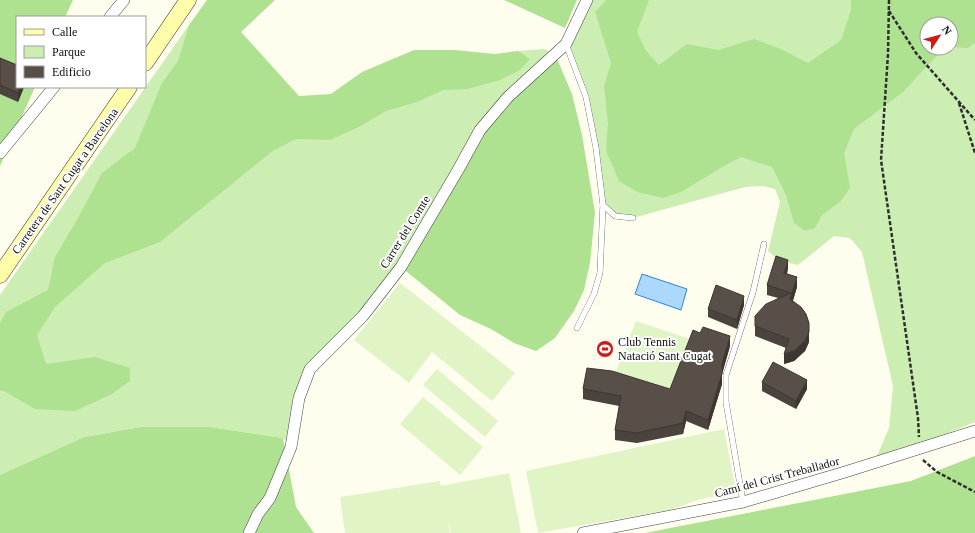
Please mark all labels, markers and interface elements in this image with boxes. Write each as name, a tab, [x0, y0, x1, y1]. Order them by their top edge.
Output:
legend	[16, 16, 146, 88]
north arrow	[919, 16, 959, 56]
text: N	[940, 23, 954, 37]
text: Calle	[52, 25, 77, 39]
text: Parque	[52, 45, 85, 59]
text: Edificio	[52, 65, 91, 79]
street label: Carretera de Sant Cugat a Barcelona	[9, 105, 121, 257]
street label: Carrer del Comte	[377, 193, 433, 271]
place label: Club Tennis Natació Sant Cugat	[618, 335, 712, 363]
sports icon: Club Tennis Natació Sant Cugat	[595, 339, 615, 359]
street label: Camí del Crist Treballador	[713, 454, 841, 500]

